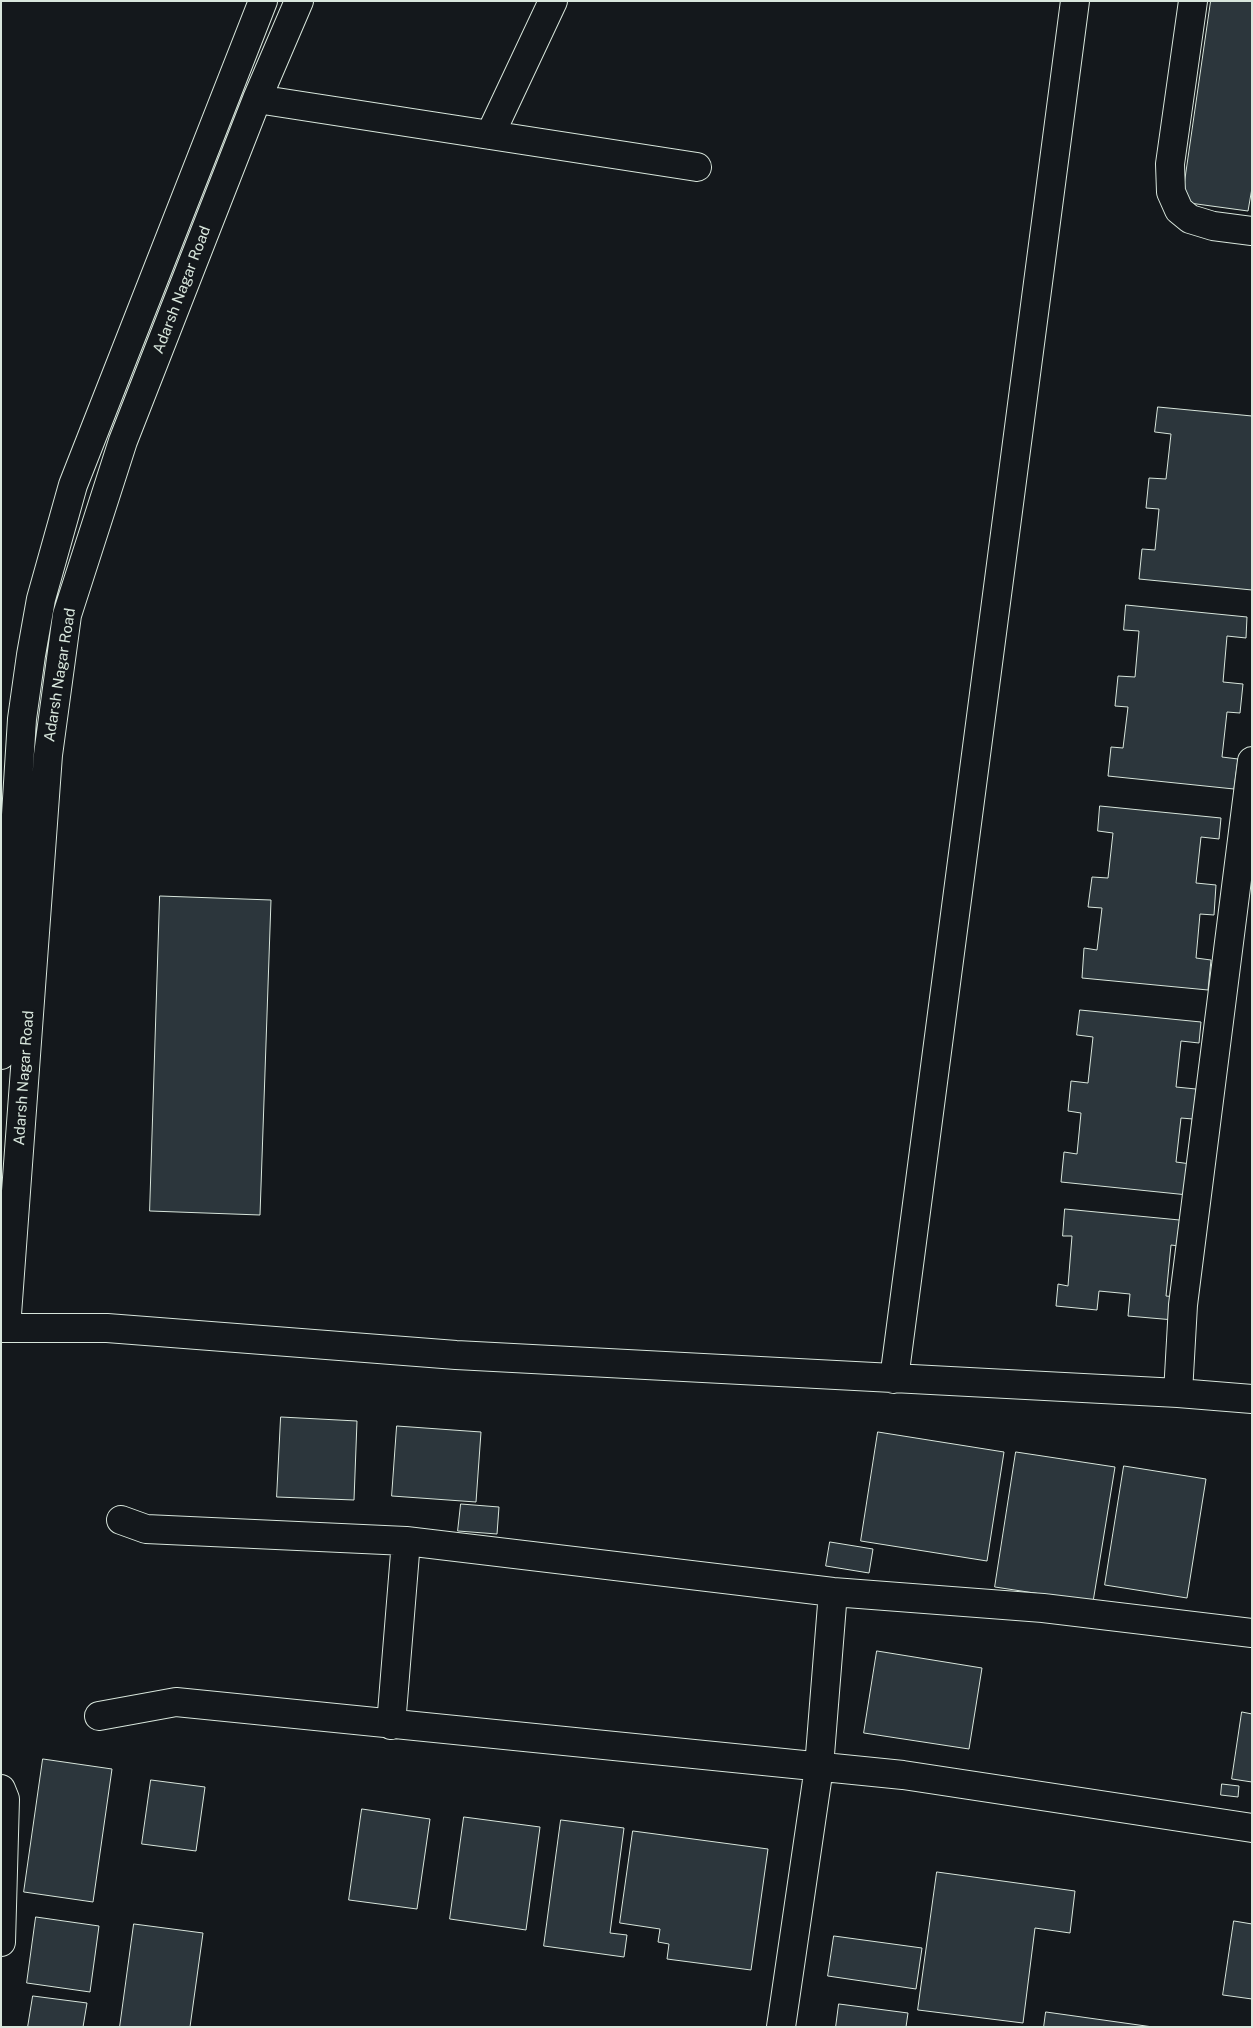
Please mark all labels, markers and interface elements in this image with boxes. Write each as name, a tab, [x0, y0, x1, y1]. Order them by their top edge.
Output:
street label: Adarsh Nagar Road	[149, 224, 215, 356]
street label: Adarsh Nagar Road	[41, 607, 79, 743]
street label: Adarsh Nagar Road	[10, 1010, 38, 1146]

